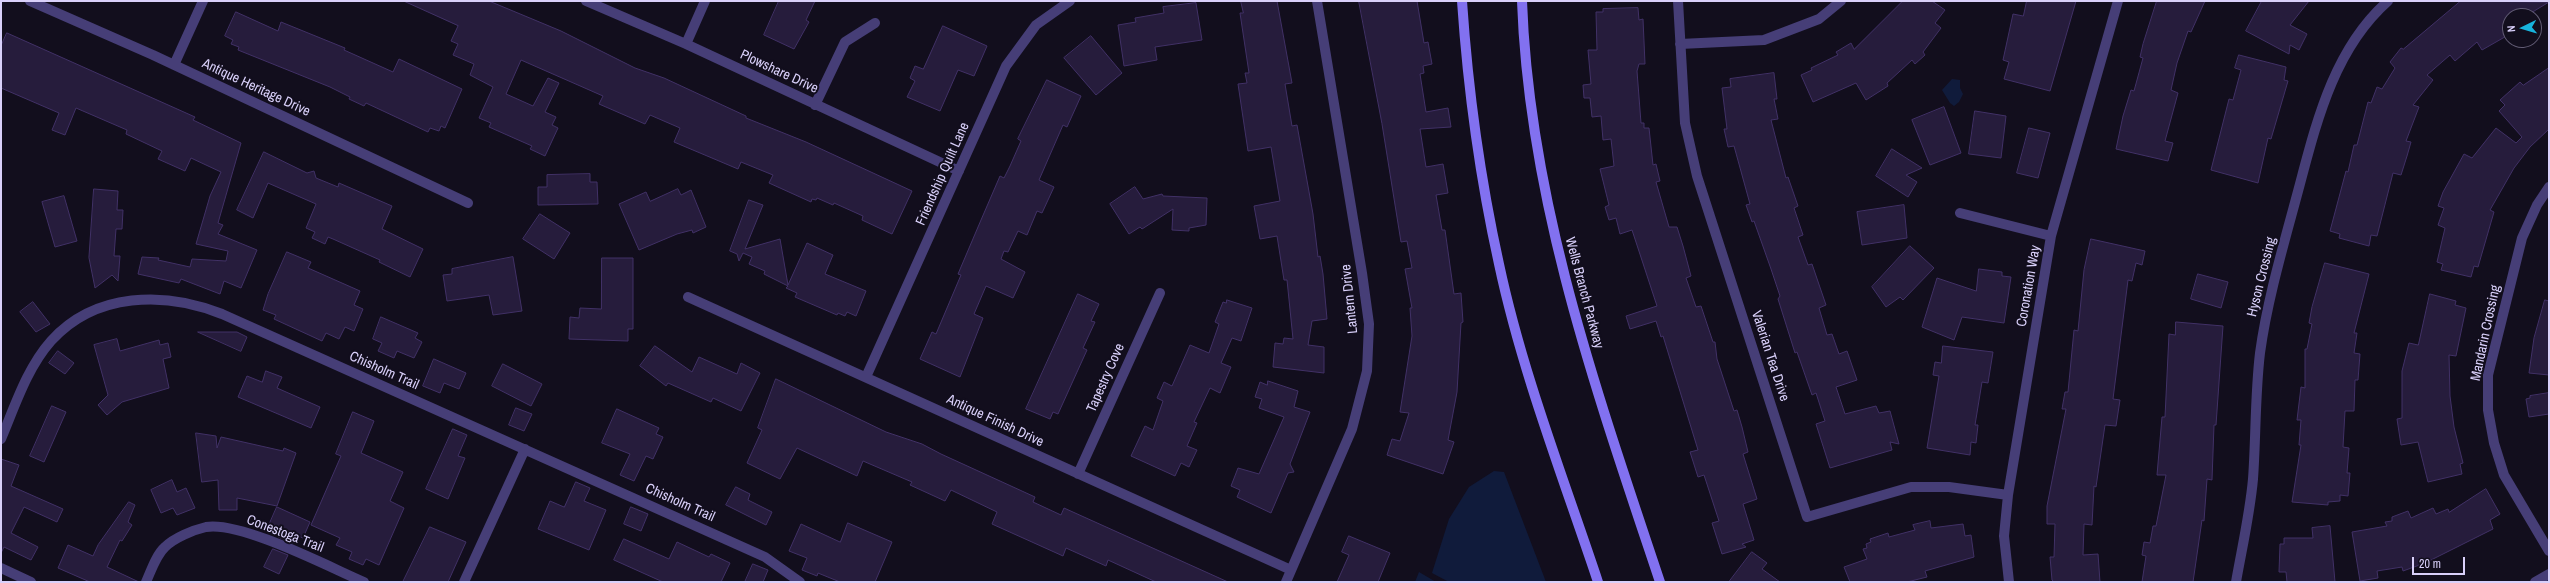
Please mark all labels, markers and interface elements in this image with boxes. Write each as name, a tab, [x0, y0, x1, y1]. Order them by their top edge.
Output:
north arrow	[2502, 8, 2542, 48]
text: N	[2504, 25, 2518, 33]
street label: Plowshare Drive	[737, 47, 821, 97]
street label: Antique Heritage Drive	[199, 56, 313, 120]
street label: Friendship Quilt Lane	[913, 120, 973, 228]
street label: Wells Branch Parkway	[1561, 235, 1607, 351]
street label: Hyson Crossing	[2244, 235, 2280, 319]
street label: Coronation Way	[2014, 244, 2044, 328]
street label: Lantern Drive	[1338, 264, 1362, 334]
street label: Mandarin Crossing	[2468, 284, 2504, 382]
street label: Valerian Tea Drive	[1747, 309, 1793, 403]
street label: Tapestry Cove	[1083, 341, 1129, 415]
street label: Chisholm Trail	[347, 348, 421, 394]
street label: Antique Finish Drive	[944, 391, 1046, 451]
street label: Chisholm Trail	[643, 480, 717, 526]
street label: Conestoga Trail	[244, 512, 326, 556]
scale bar	[2414, 549, 2467, 575]
text: 20 m	[2419, 556, 2441, 572]

